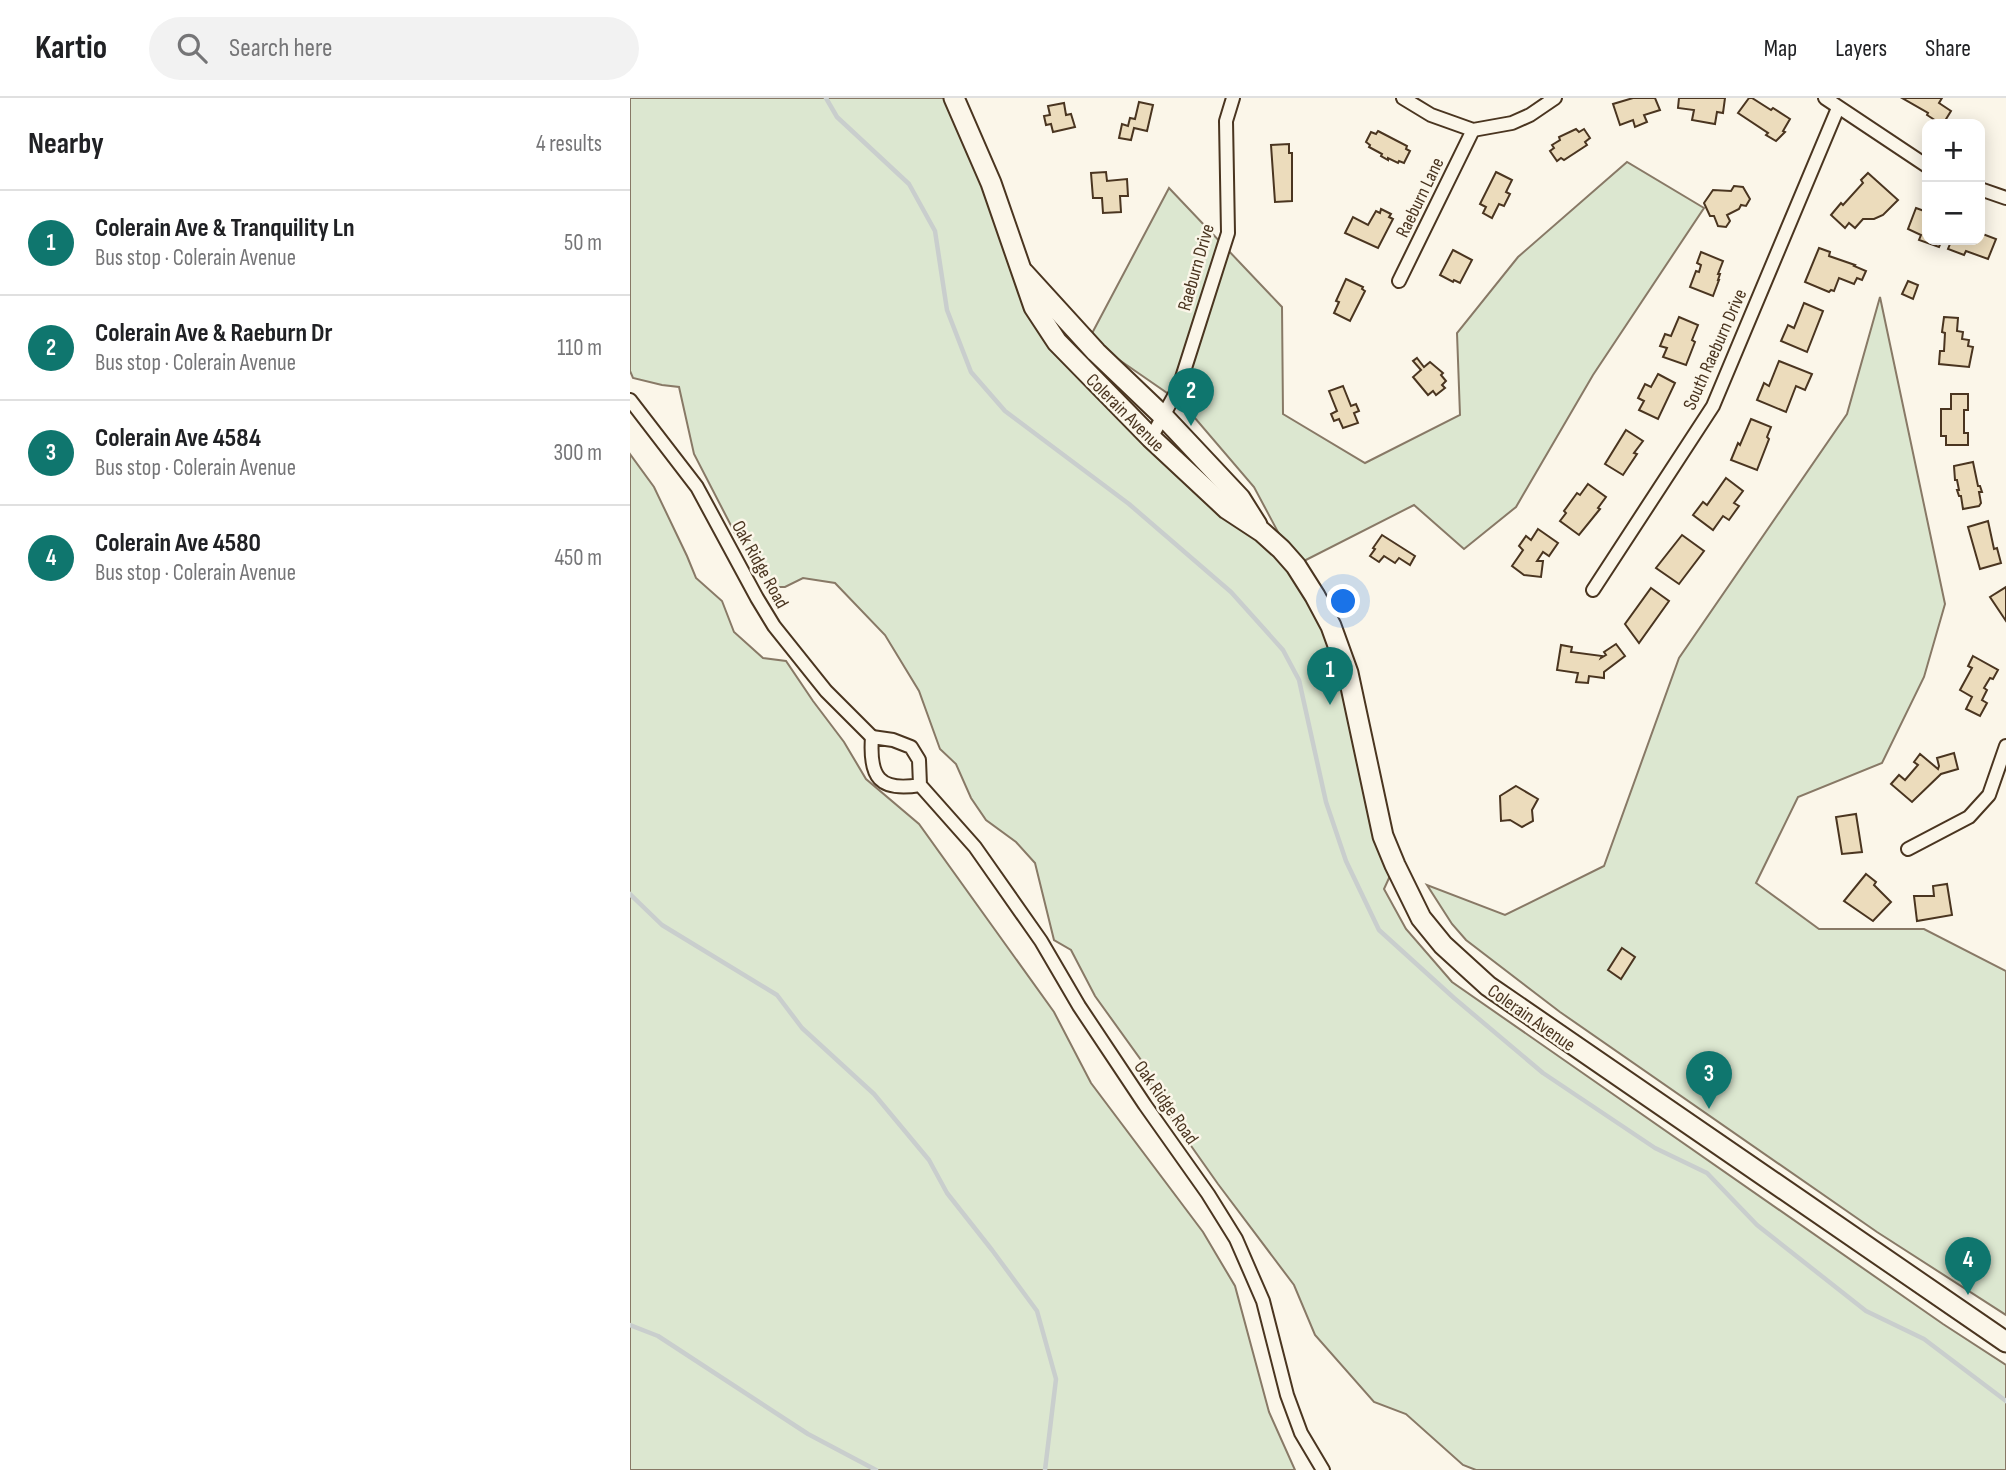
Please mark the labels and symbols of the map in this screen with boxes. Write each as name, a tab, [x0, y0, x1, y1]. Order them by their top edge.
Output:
street label: Raeburn Lane	[1391, 154, 1450, 241]
street label: Raeburn Drive	[1173, 221, 1220, 313]
street label: South Raeburn Drive	[1678, 286, 1752, 414]
pin: 2	[1168, 368, 1214, 426]
street label: Colerain Avenue	[1081, 369, 1169, 457]
street label: Oak Ridge Road	[726, 517, 793, 613]
your location	[1326, 584, 1360, 618]
pin: 1	[1307, 647, 1353, 705]
street label: Colerain Avenue	[1483, 980, 1579, 1057]
pin: 3	[1686, 1051, 1732, 1109]
street label: Oak Ridge Road	[1129, 1057, 1203, 1149]
pin: 4	[1945, 1237, 1991, 1295]

